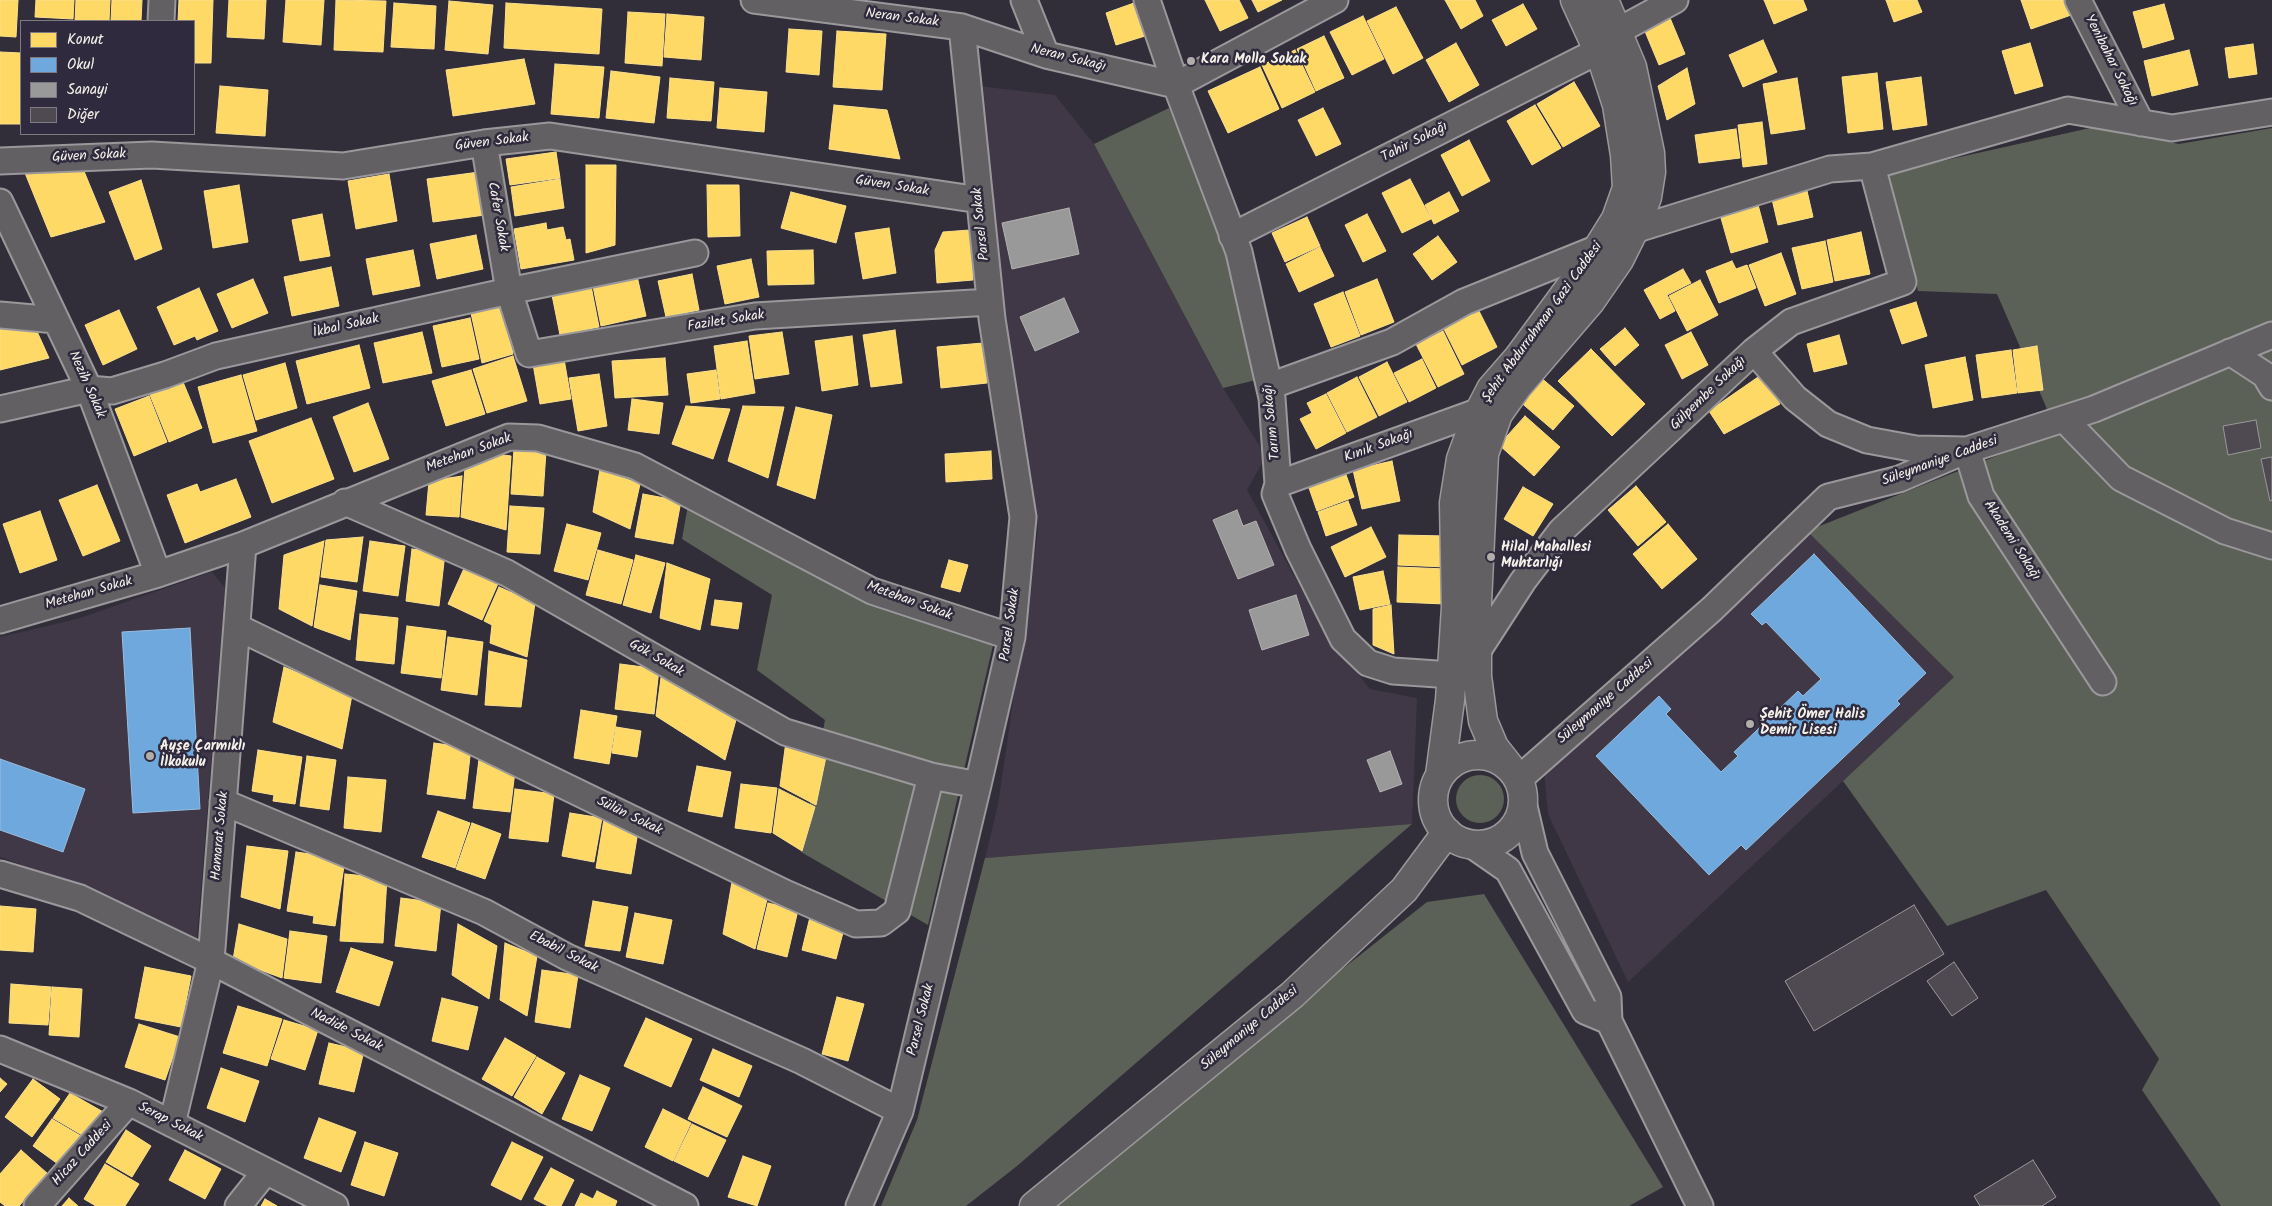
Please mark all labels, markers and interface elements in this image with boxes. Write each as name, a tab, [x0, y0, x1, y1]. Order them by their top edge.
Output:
street label: Neran Sokak	[864, 6, 940, 32]
street label: Yenibahar Sokağı	[2080, 12, 2140, 110]
legend	[20, 20, 195, 135]
text: Konut	[67, 28, 104, 52]
street label: Neran Sokağı	[1029, 42, 1107, 76]
text: Okul	[67, 53, 94, 77]
place label: Kara Molla Sokak	[1201, 53, 1306, 69]
marker: Kara Molla Sokak	[1185, 55, 1197, 67]
text: Sanayi	[67, 78, 108, 102]
text: Diğer	[67, 103, 99, 127]
street label: Tahir Sokağı	[1379, 119, 1451, 167]
street label: Güven Sokak	[454, 130, 530, 156]
street label: Güven Sokak	[52, 147, 126, 167]
street label: Güven Sokak	[854, 173, 930, 201]
street label: Cafer Sokak	[483, 181, 511, 253]
street label: Parsel Sokak	[970, 187, 994, 261]
street label: Şehit Abdurrahman Gazi Caddesi	[1479, 240, 1607, 406]
street label: Fazilet Sokak	[686, 308, 766, 336]
street label: İkbal Sokak	[311, 311, 381, 343]
street label: Nezih Sokak	[64, 349, 108, 421]
street label: Gülpembe Sokağı	[1667, 353, 1751, 435]
street label: Tarım Sokağı	[1261, 383, 1285, 461]
street label: Kınık Sokağı	[1342, 427, 1416, 467]
street label: Metehan Sokak	[424, 431, 514, 477]
street label: Süleymaniye Caddesi	[1880, 433, 2000, 491]
street label: Akademi Sokağı	[1979, 498, 2043, 584]
place label: Hilal Mahallesi Muhtarlığı	[1501, 541, 1591, 574]
marker: Hilal Mahallesi Muhtarlığı	[1485, 551, 1497, 563]
street label: Metehan Sokak	[44, 574, 134, 614]
street label: Metehan Sokak	[864, 579, 954, 625]
street label: Parsel Sokak	[998, 587, 1024, 663]
street label: Gök Sokak	[626, 637, 686, 681]
street label: Süleymaniye Caddesi	[1554, 656, 1658, 748]
place label: Şehit Ömer Halis Demir Lisesi	[1760, 708, 1865, 740]
marker: Şehit Ömer Halis Demir Lisesi	[1744, 718, 1756, 730]
place label: Ayşe Çarmıklı İlkokulu	[160, 740, 245, 772]
marker: Ayşe Çarmıklı İlkokulu	[144, 750, 156, 762]
street label: Hamarat Sokak	[209, 791, 233, 881]
street label: Sülün Sokak	[593, 794, 665, 840]
street label: Ebabil Sokak	[526, 928, 600, 978]
street label: Parsel Sokak	[905, 982, 939, 1058]
street label: Süleymaniye Caddesi	[1198, 983, 1302, 1075]
street label: Nadide Sokak	[307, 1006, 385, 1056]
street label: Serap Sokak	[135, 1099, 205, 1147]
street label: Hicaz Caddesi	[49, 1118, 117, 1190]

